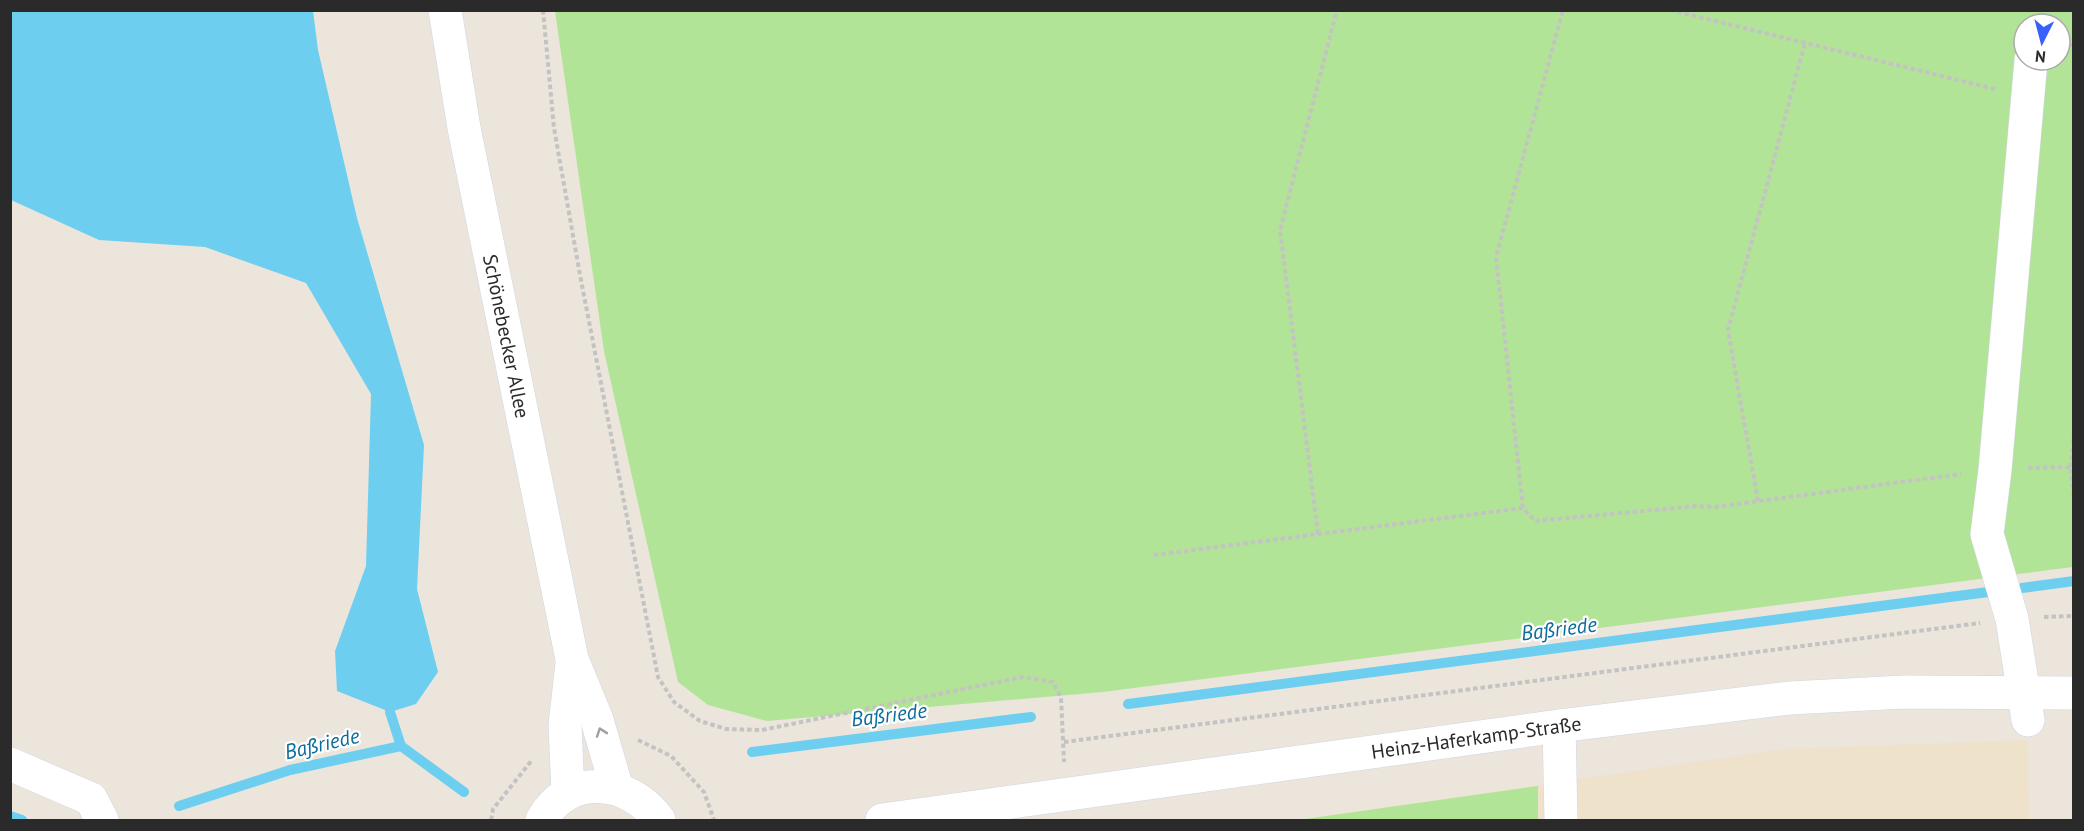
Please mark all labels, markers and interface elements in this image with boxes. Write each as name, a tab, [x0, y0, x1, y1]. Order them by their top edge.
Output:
north arrow	[2012, 12, 2072, 72]
text: N	[2034, 46, 2047, 67]
street label: Schönebecker Allee	[477, 252, 536, 421]
water label: Baßriede	[1520, 610, 1599, 647]
water label: Baßriede	[850, 696, 929, 733]
street label: Heinz-Haferkamp-Straße	[1370, 710, 1583, 765]
water label: Baßriede	[282, 722, 362, 765]
one-way arrow	[596, 728, 608, 738]

